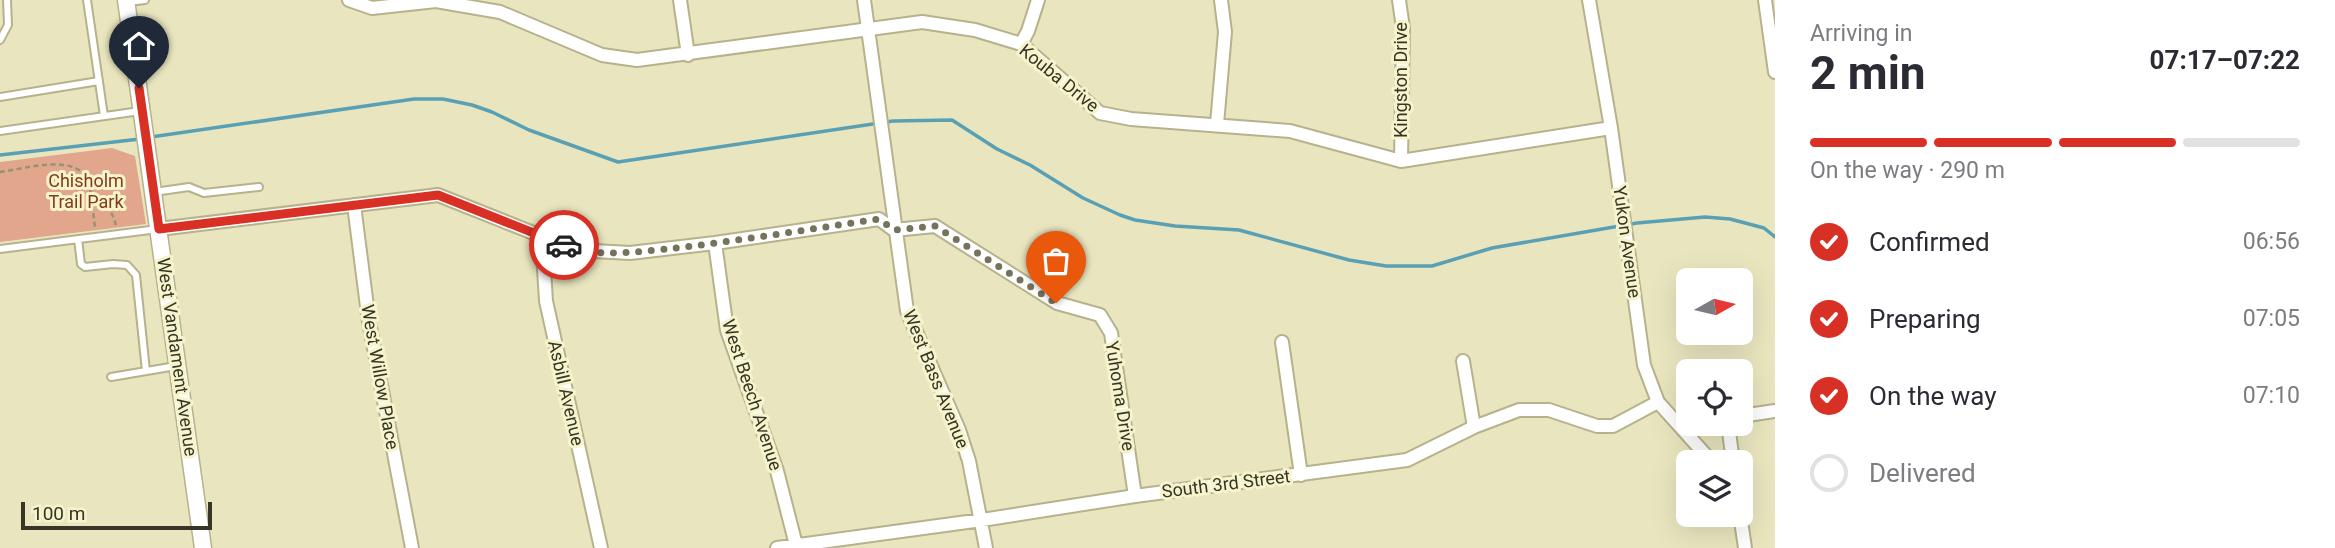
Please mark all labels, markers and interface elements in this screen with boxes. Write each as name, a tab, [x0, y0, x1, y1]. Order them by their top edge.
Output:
pin	[109, 16, 169, 88]
text: Arriving in	[1810, 20, 1913, 47]
street label: Kingston Drive	[1390, 22, 1411, 138]
icon: home	[120, 27, 158, 65]
street label: Kouba Drive	[1015, 39, 1103, 116]
text: 07:17–07:22	[2150, 45, 2300, 75]
text: 2 min	[1810, 46, 1926, 100]
text: On the way · 290 m	[1810, 157, 2005, 184]
park label: Chisholm Trail Park	[48, 170, 124, 212]
street label: Yukon Avenue	[1609, 184, 1646, 299]
courier	[529, 210, 599, 280]
icon: check	[1810, 223, 1848, 261]
icon: car	[545, 226, 583, 264]
text: Confirmed	[1869, 227, 1990, 257]
text: 06:56	[2243, 228, 2300, 255]
pin	[1026, 231, 1086, 303]
icon: bag	[1037, 242, 1075, 280]
street label: West Vandament Avenue	[153, 256, 202, 457]
north arrow	[1676, 268, 1754, 345]
map controls	[1676, 268, 1753, 527]
icon: check	[1810, 300, 1848, 338]
street label: West Willow Place	[357, 303, 404, 451]
text: Preparing	[1869, 304, 1981, 334]
text: 07:05	[2243, 305, 2300, 332]
street label: West Bass Avenue	[899, 306, 974, 451]
street label: West Beech Avenue	[718, 317, 787, 473]
street label: Asbill Avenue	[544, 338, 589, 448]
street label: Yuhoma Drive	[1101, 339, 1140, 452]
button: locate	[1676, 359, 1753, 436]
icon: check	[1810, 377, 1848, 415]
text: On the way	[1869, 381, 1997, 411]
text: 07:10	[2243, 382, 2300, 409]
button: layers	[1676, 450, 1753, 527]
text: Delivered	[1869, 458, 1976, 488]
street label: South 3rd Street	[1160, 465, 1291, 502]
scale bar	[21, 499, 212, 531]
text: 100 m	[32, 502, 85, 525]

